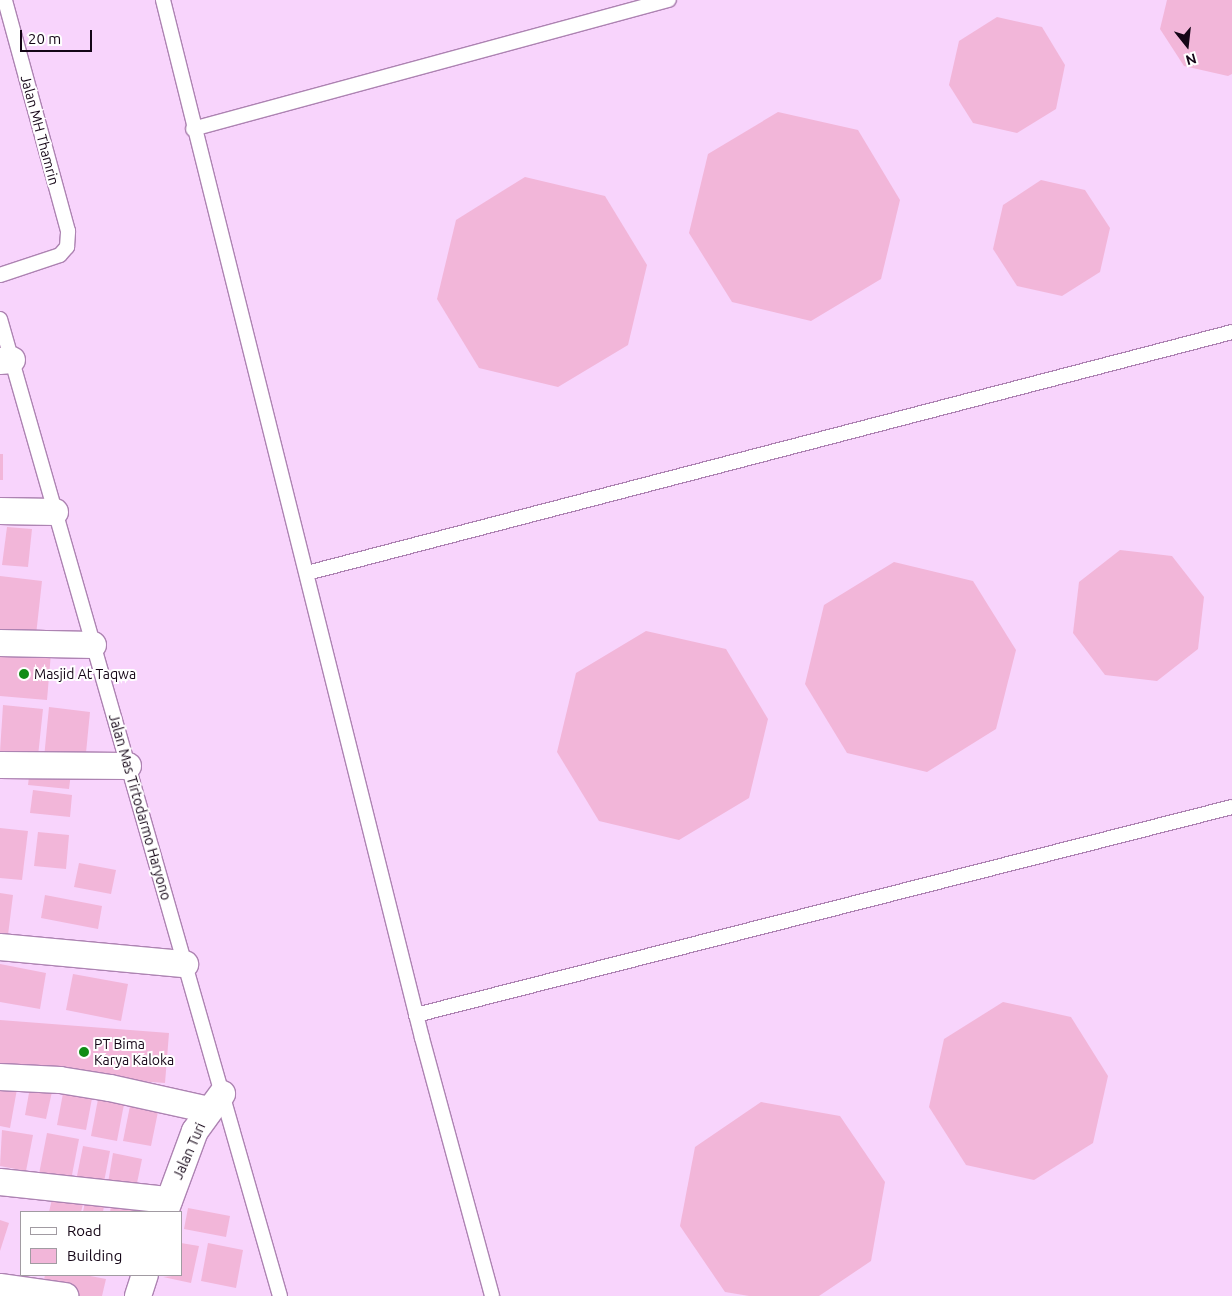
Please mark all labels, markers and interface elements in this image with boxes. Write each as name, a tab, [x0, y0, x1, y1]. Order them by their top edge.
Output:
scale bar	[22, 20, 95, 52]
north arrow	[1162, 20, 1212, 70]
text: 20 m	[28, 30, 61, 47]
text: N	[1184, 50, 1198, 69]
street label: Jalan MH Thamrin	[17, 73, 63, 187]
place label: Masjid At Taqwa	[34, 666, 136, 682]
marker: Masjid At Taqwa	[18, 668, 30, 680]
street label: Jalan Mas Tirtodarmo Haryono	[105, 712, 175, 902]
place label: PT Bima Karya Kaloka	[94, 1036, 174, 1068]
marker: PT Bima Karya Kaloka	[78, 1046, 90, 1058]
street label: Jalan Turi	[169, 1120, 209, 1182]
legend	[20, 1211, 182, 1276]
text: Road	[67, 1222, 102, 1239]
text: Building	[67, 1247, 122, 1264]

